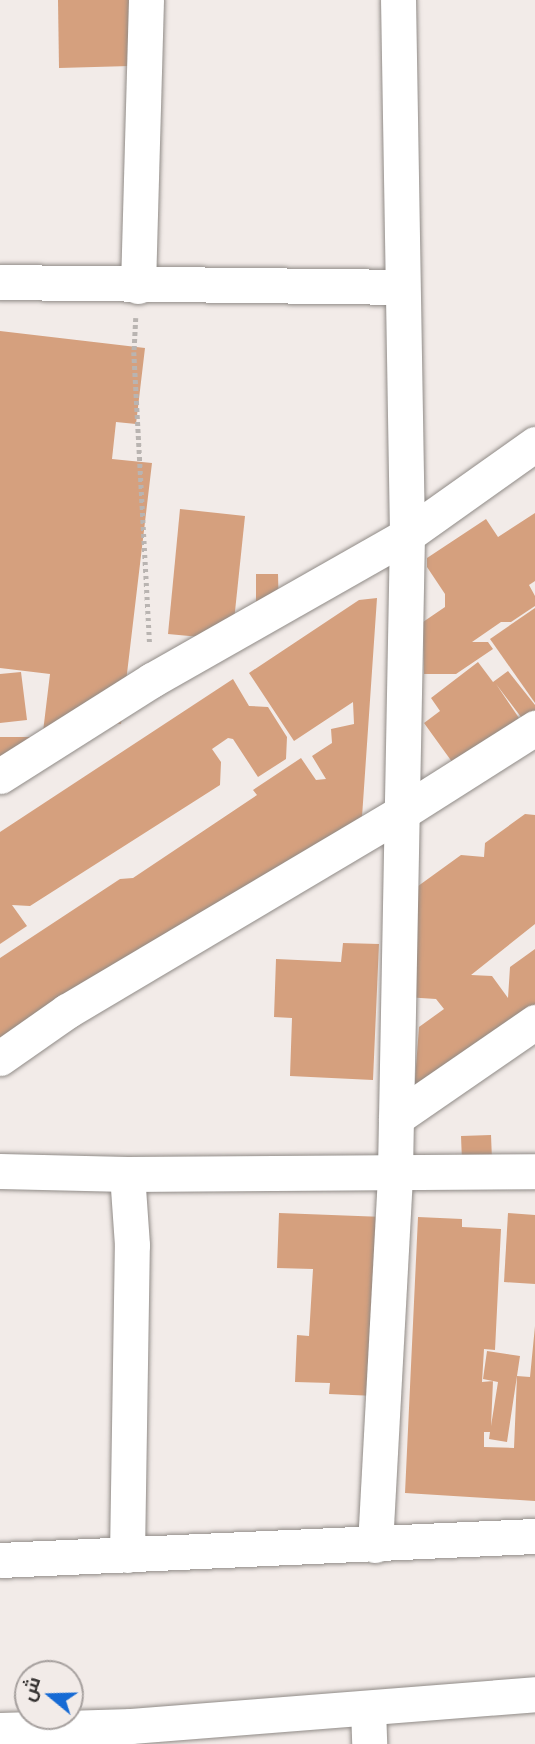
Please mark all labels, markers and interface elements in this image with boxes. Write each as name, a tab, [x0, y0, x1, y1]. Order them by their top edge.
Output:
north arrow	[14, 1660, 84, 1730]
text: ش	[17, 1674, 44, 1704]

